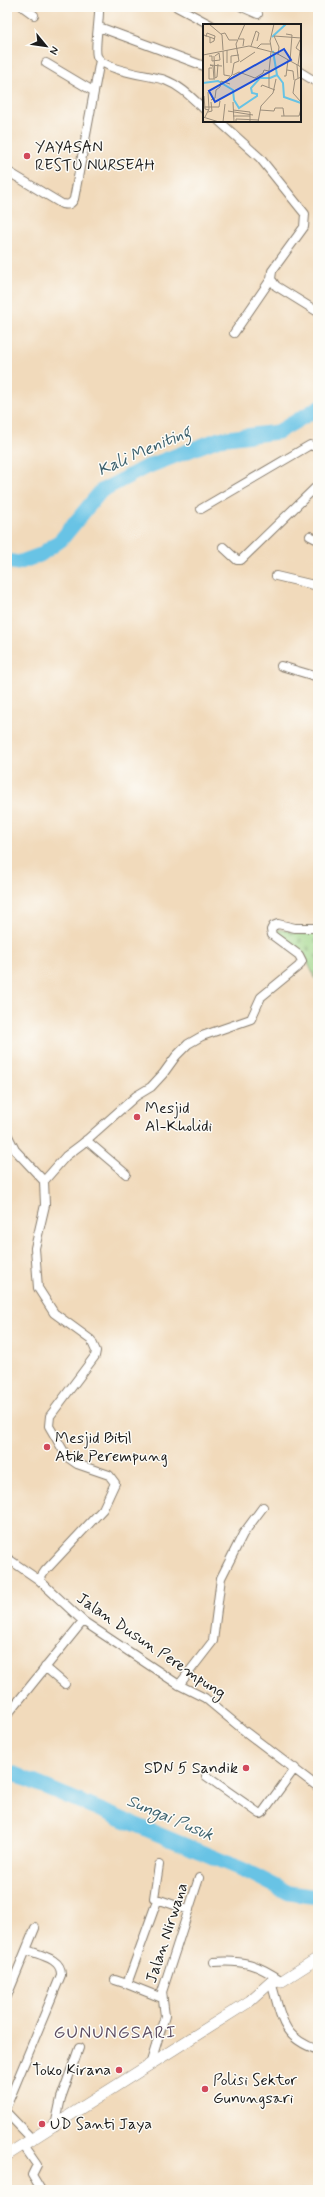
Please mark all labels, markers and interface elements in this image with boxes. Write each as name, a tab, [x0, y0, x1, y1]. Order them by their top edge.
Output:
inset map	[203, 24, 301, 122]
north arrow	[26, 26, 66, 66]
text: N	[46, 44, 62, 57]
place label: YAYASAN RESTU NURSEAH	[35, 137, 155, 176]
marker: YAYASAN RESTU NURSEAH	[22, 151, 32, 161]
water label: Kali Meniting	[94, 420, 197, 483]
place label: Mesjid Al-Kholidi	[145, 1098, 213, 1137]
marker: Mesjid Al-Kholidi	[132, 1112, 142, 1122]
place label: Mesjid Bitil Atik Perempung	[55, 1428, 168, 1467]
marker: Mesjid Bitil Atik Perempung	[42, 1442, 52, 1452]
street label: Jalan Dusun Perempung	[72, 1588, 230, 1705]
place label: SDN 5 Sandik	[144, 1758, 238, 1779]
marker: SDN 5 Sandik	[241, 1763, 251, 1773]
water label: Sungai Pusuk	[122, 1790, 217, 1848]
street label: Jalan Nirwana	[141, 1880, 193, 1986]
district label: GUNUNGSARI	[54, 2021, 176, 2045]
place label: Toko Kirana	[32, 2060, 111, 2081]
marker: Toko Kirana	[114, 2065, 124, 2075]
place label: Polisi Sektor Gunungsari	[213, 2070, 297, 2109]
marker: Polisi Sektor Gunungsari	[200, 2084, 210, 2094]
place label: UD Santi Jaya	[50, 2114, 152, 2135]
marker: UD Santi Jaya	[37, 2119, 47, 2129]

